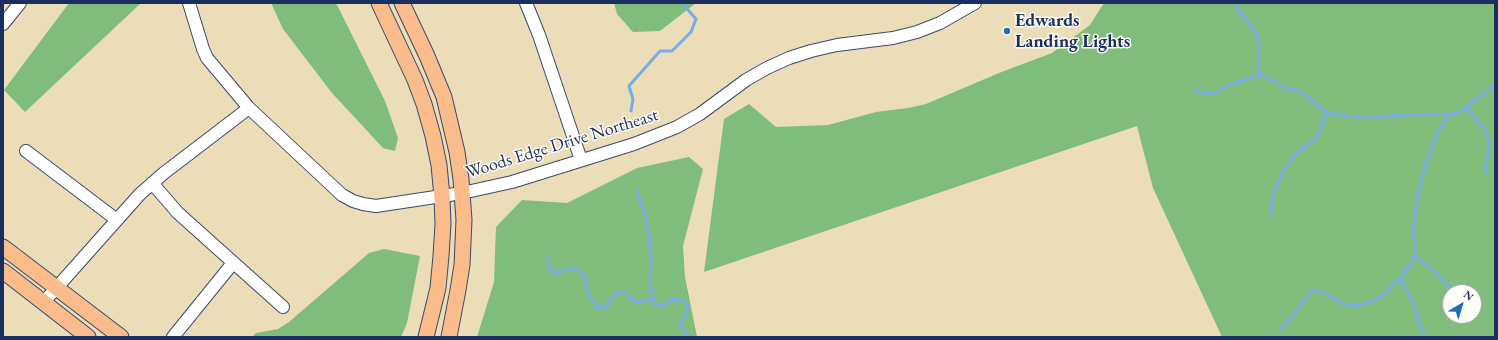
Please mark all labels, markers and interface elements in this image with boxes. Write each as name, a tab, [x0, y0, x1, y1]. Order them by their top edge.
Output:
place label: Edwards Landing Lights	[1015, 10, 1130, 52]
marker: Edwards Landing Lights	[1002, 26, 1012, 36]
street label: Woods Edge Drive Northeast	[463, 104, 661, 184]
north arrow	[1442, 284, 1482, 324]
text: N	[1461, 287, 1477, 304]

